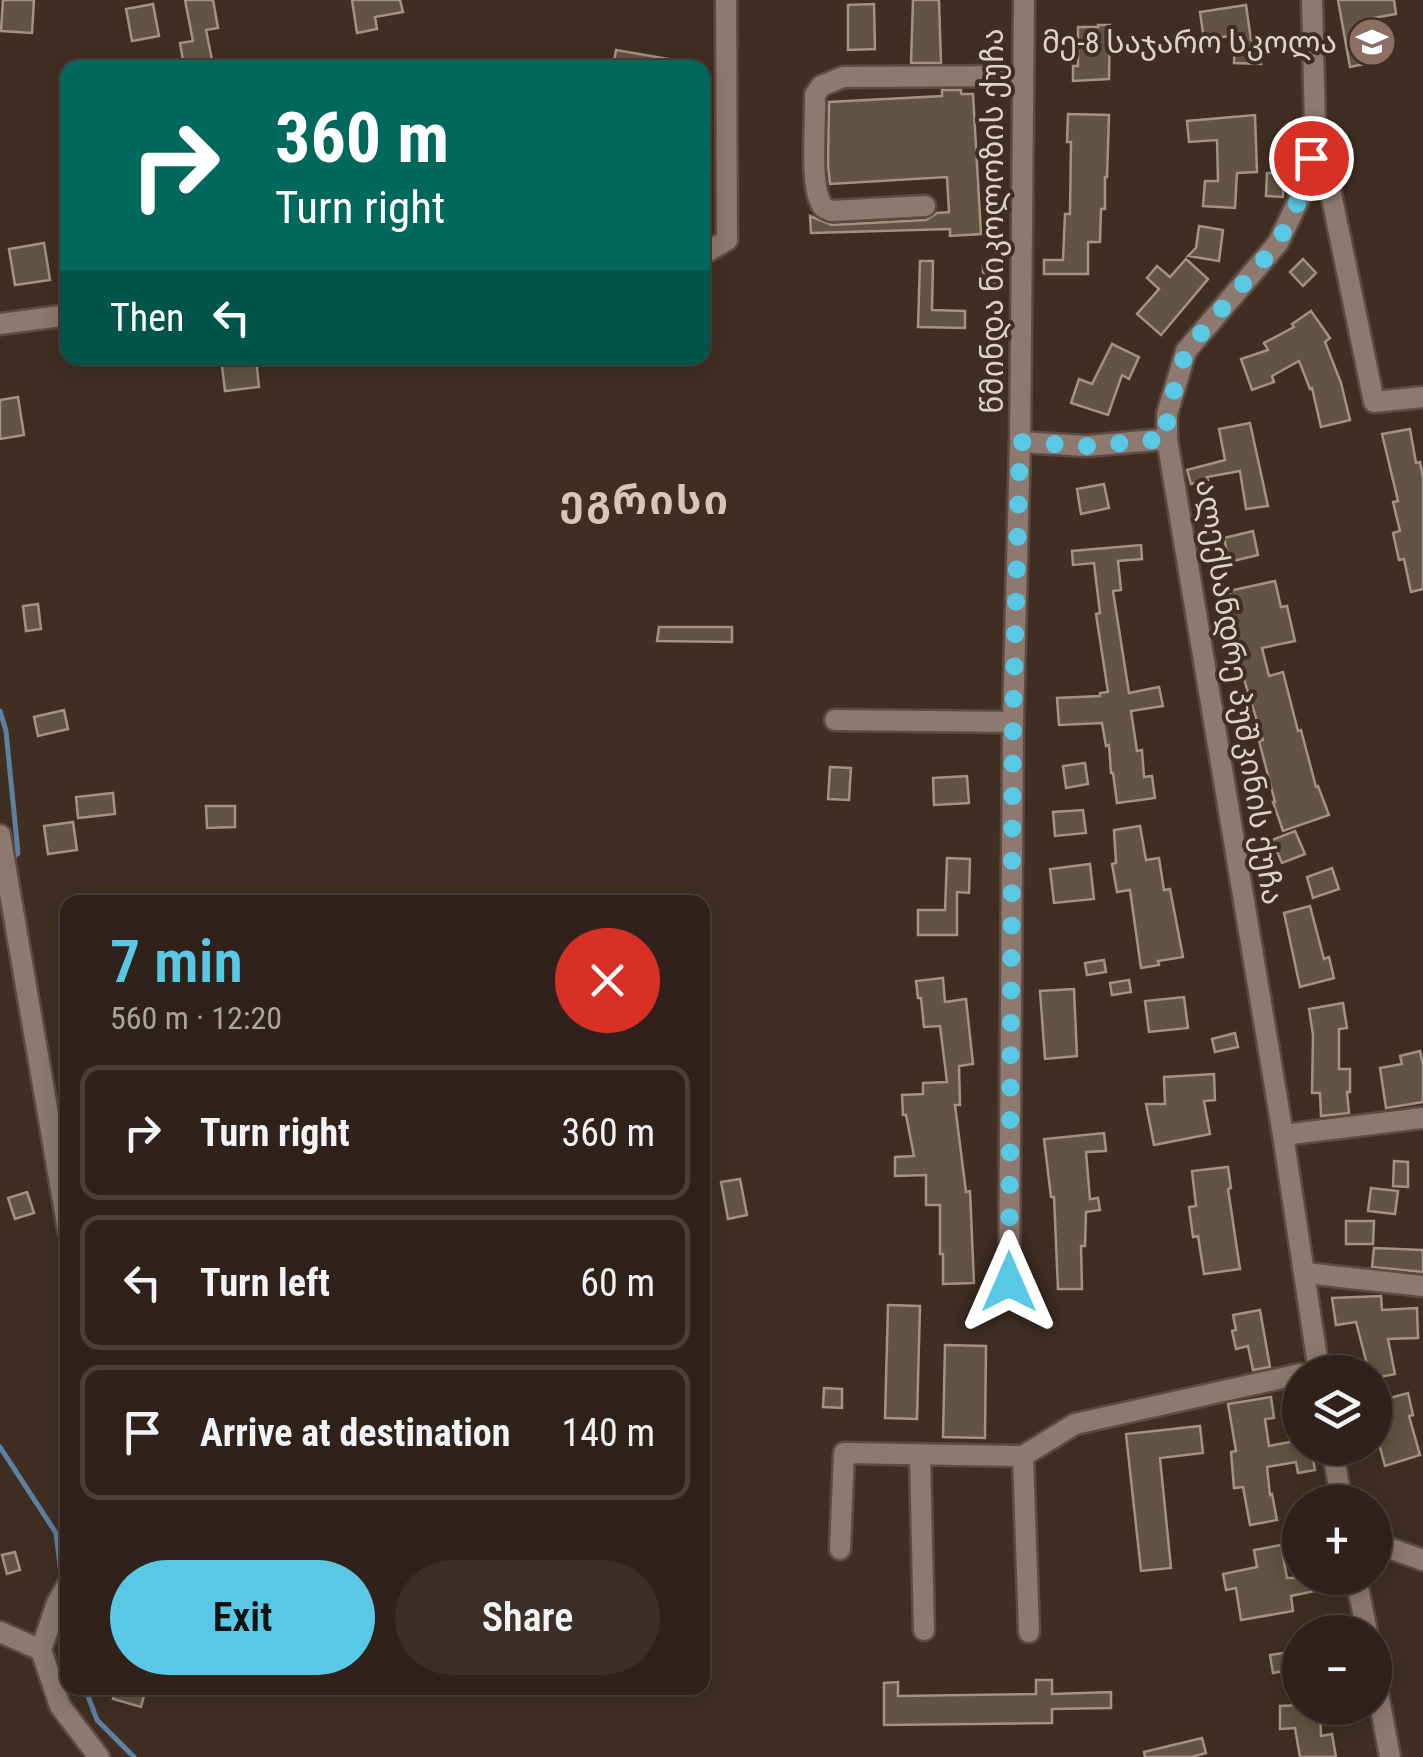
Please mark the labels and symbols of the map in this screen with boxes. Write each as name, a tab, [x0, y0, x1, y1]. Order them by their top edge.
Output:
school or university icon: მე-8 საჯარო სკოლა	[1346, 16, 1398, 68]
place label: მე-8 საჯარო სკოლა	[1042, 25, 1337, 61]
street label: წმინდა ნიკოლოზის ქუჩა	[975, 28, 1011, 414]
pin	[1269, 116, 1354, 201]
district label: ეგრისი	[559, 477, 731, 524]
street label: ალექსანდრე პუშკინის ქუჩა	[1188, 477, 1291, 907]
position arrow	[957, 1230, 1061, 1334]

